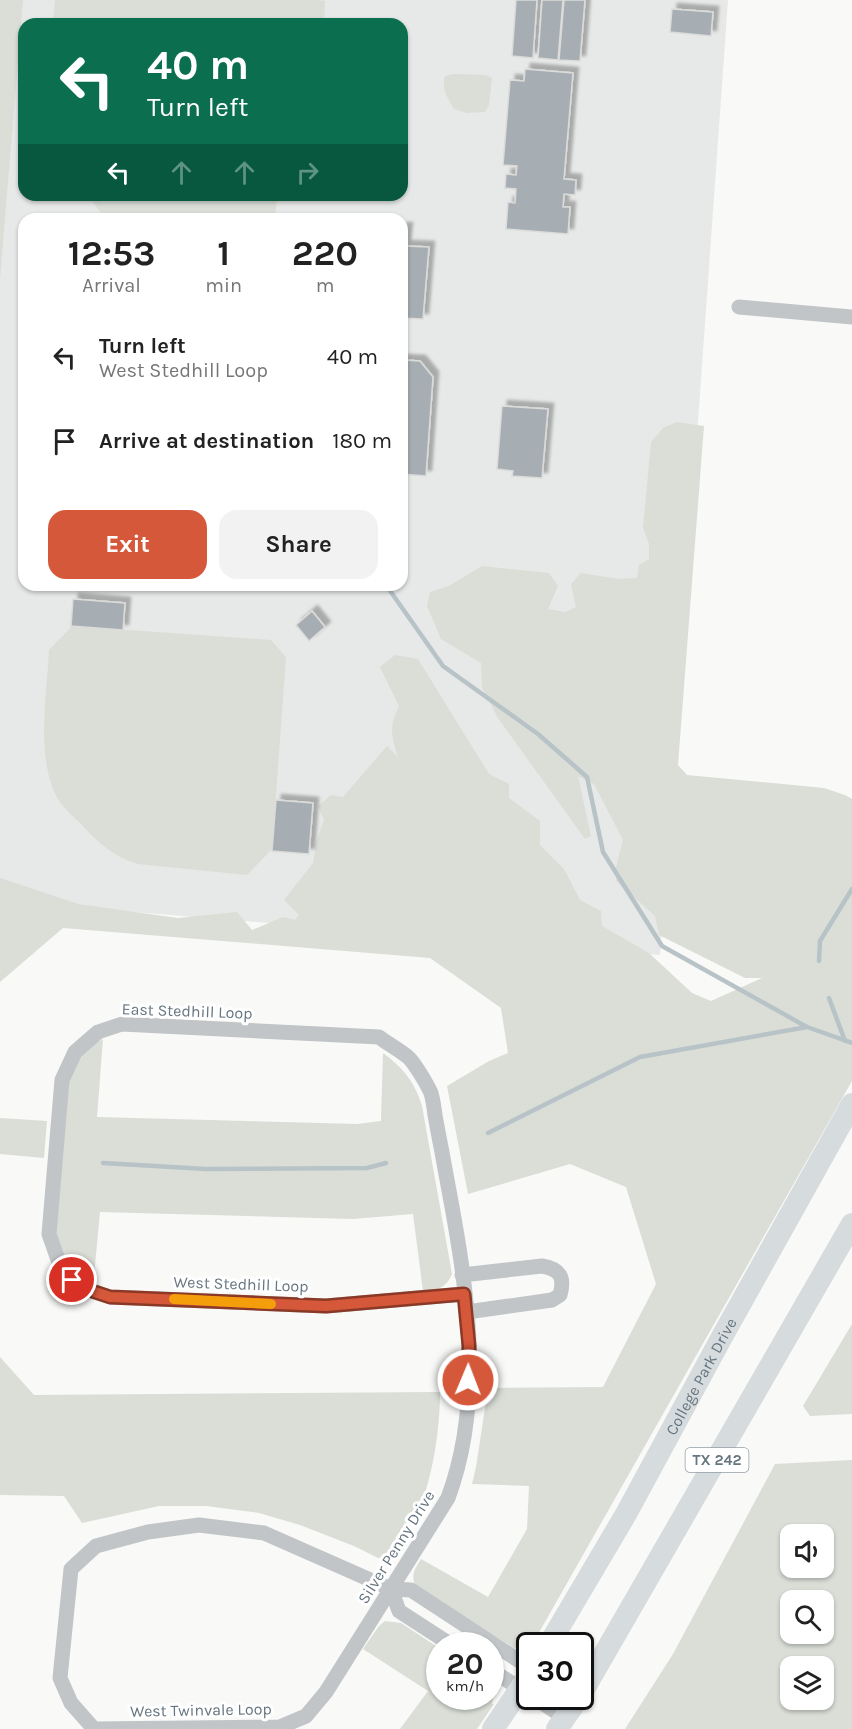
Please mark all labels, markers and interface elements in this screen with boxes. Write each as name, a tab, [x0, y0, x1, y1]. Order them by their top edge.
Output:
text: 40 m	[147, 40, 249, 90]
icon: left	[48, 42, 126, 120]
text: Turn left	[147, 91, 248, 123]
icon: left	[102, 156, 135, 189]
icon: ahead	[165, 156, 198, 189]
icon: ahead	[228, 156, 261, 189]
icon: right	[291, 156, 324, 189]
text: 12:53	[68, 232, 155, 274]
text: 1	[217, 232, 230, 274]
text: 220	[292, 232, 358, 274]
text: Arrival	[82, 274, 141, 297]
text: min	[205, 274, 242, 297]
text: m	[316, 274, 334, 297]
text: Turn left	[99, 333, 186, 359]
icon: left	[48, 341, 81, 374]
text: 40 m	[327, 344, 378, 370]
text: West Stedhill Loop	[99, 359, 268, 382]
icon: arrive	[48, 425, 81, 458]
text: Arrive at destination	[99, 428, 314, 454]
text: 180 m	[332, 428, 392, 454]
button: Exit	[48, 510, 207, 579]
button: Share	[219, 510, 378, 579]
street label: East Stedhill Loop	[121, 999, 253, 1023]
pin	[46, 1254, 97, 1305]
icon: arrive	[55, 1263, 88, 1296]
street label: West Stedhill Loop	[173, 1272, 309, 1296]
street label: College Park Drive	[661, 1314, 740, 1438]
position arrow	[436, 1348, 500, 1412]
road number: TX 242	[686, 1448, 748, 1472]
street label: Silver Penny Drive	[354, 1487, 438, 1607]
map controls	[780, 1524, 834, 1710]
button: sound	[780, 1524, 834, 1578]
button: search	[780, 1590, 834, 1644]
speed limit sign: 30	[516, 1632, 594, 1710]
text: 20	[446, 1646, 484, 1682]
button: layers	[780, 1656, 834, 1710]
text: km/h	[446, 1677, 484, 1695]
street label: West Twinvale Loop	[130, 1699, 272, 1721]

